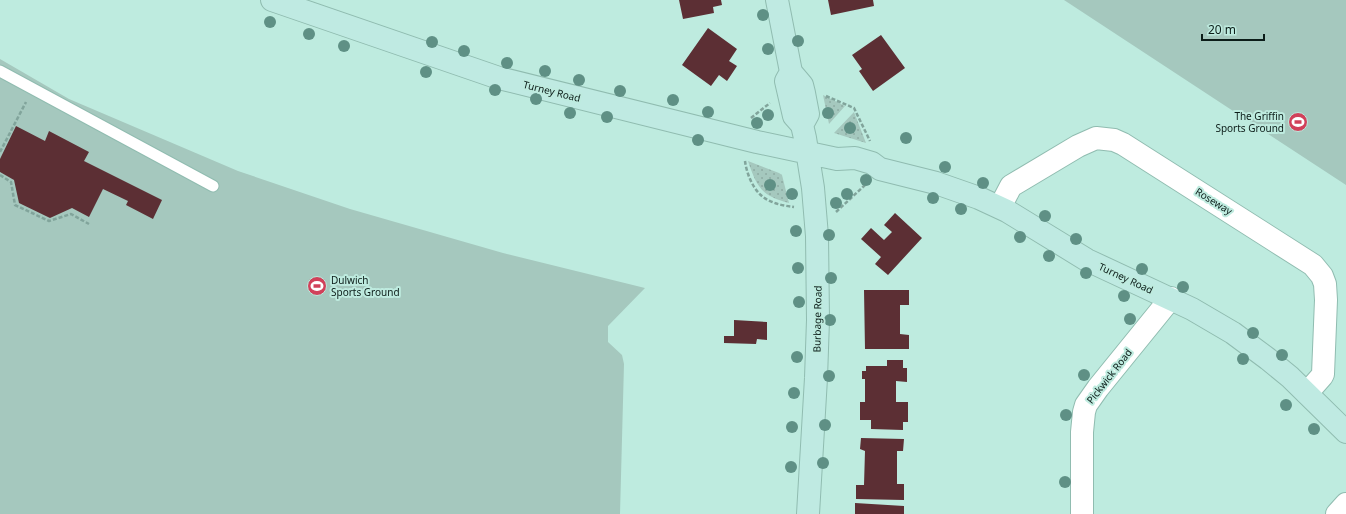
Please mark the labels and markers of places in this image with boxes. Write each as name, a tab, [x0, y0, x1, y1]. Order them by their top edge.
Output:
place label: The Griffin Sports Ground	[1215, 109, 1284, 135]
sports icon: The Griffin Sports Ground	[1287, 111, 1309, 133]
place label: Dulwich Sports Ground	[331, 273, 400, 299]
sports icon: Dulwich Sports Ground	[306, 275, 328, 297]

